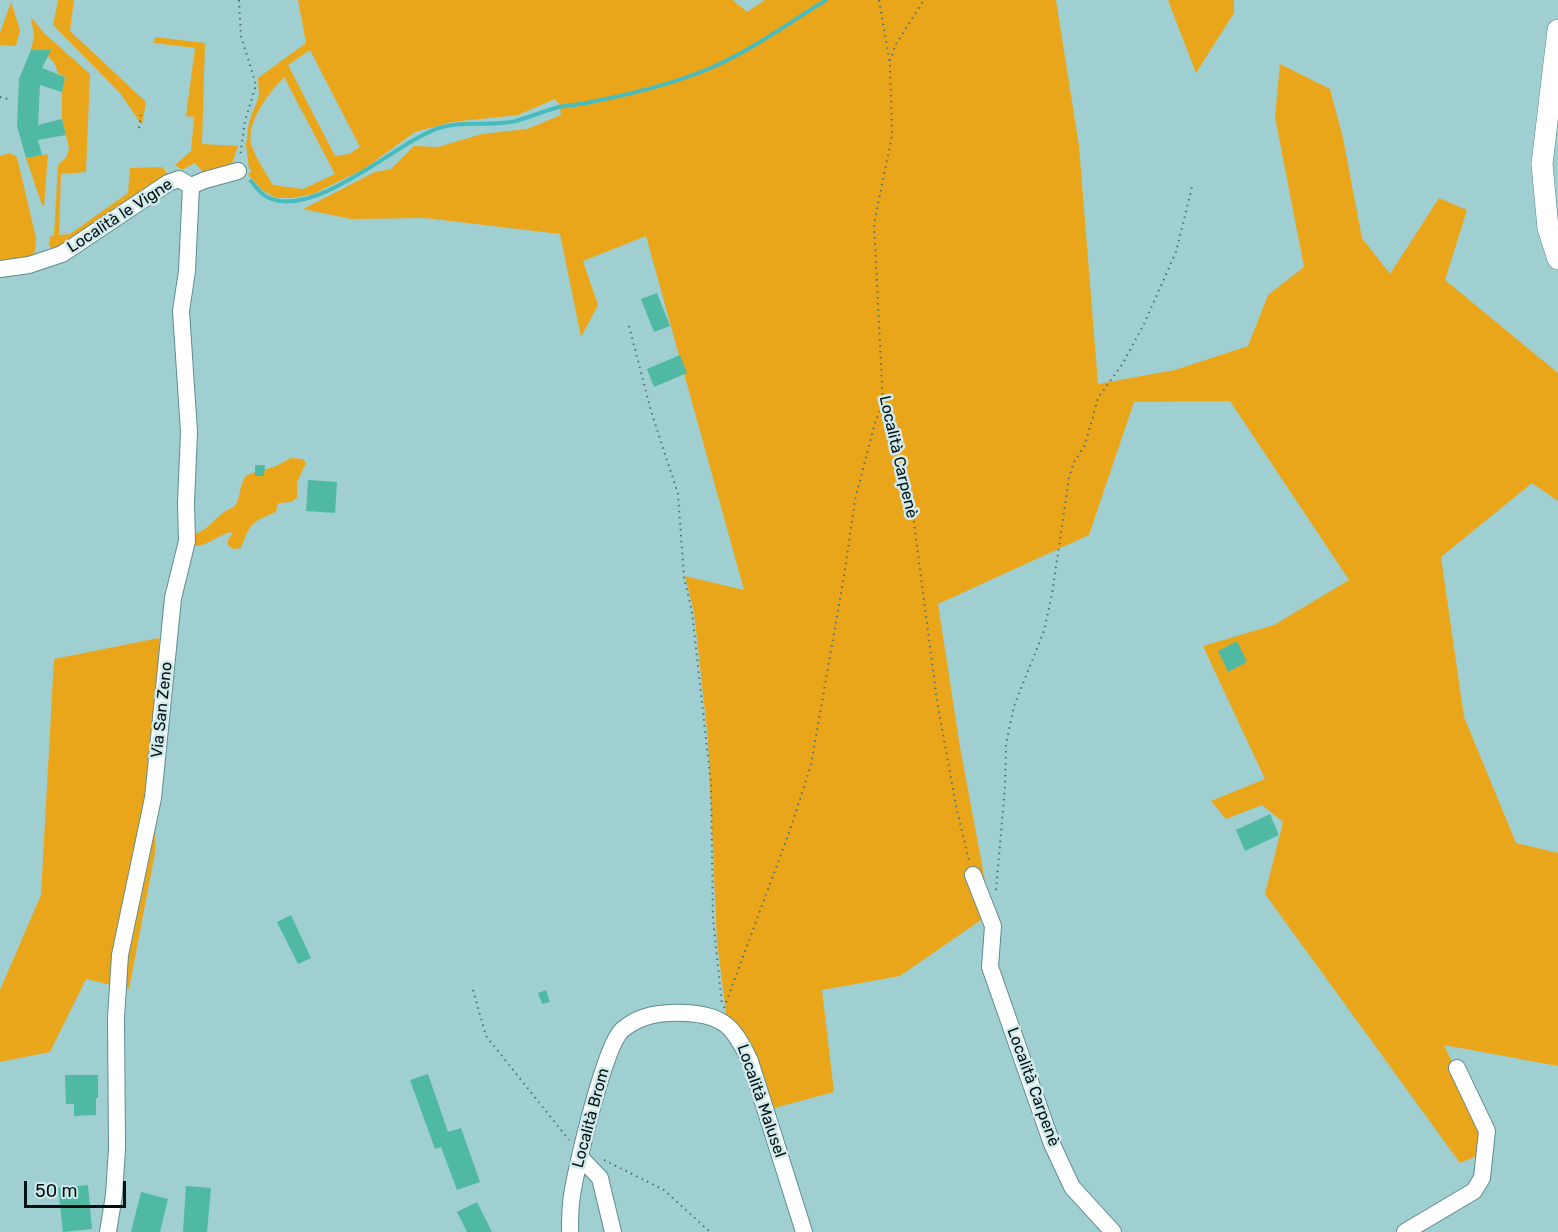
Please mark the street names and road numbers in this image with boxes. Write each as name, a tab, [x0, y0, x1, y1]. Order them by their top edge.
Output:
street label: Località le Vigne	[64, 175, 176, 257]
street label: Località Carpenè	[875, 394, 921, 520]
street label: Via San Zeno	[147, 661, 177, 759]
street label: Località Carpenè	[1003, 1025, 1063, 1149]
street label: Località Malusel	[733, 1042, 789, 1160]
street label: Località Brom	[568, 1066, 614, 1170]

